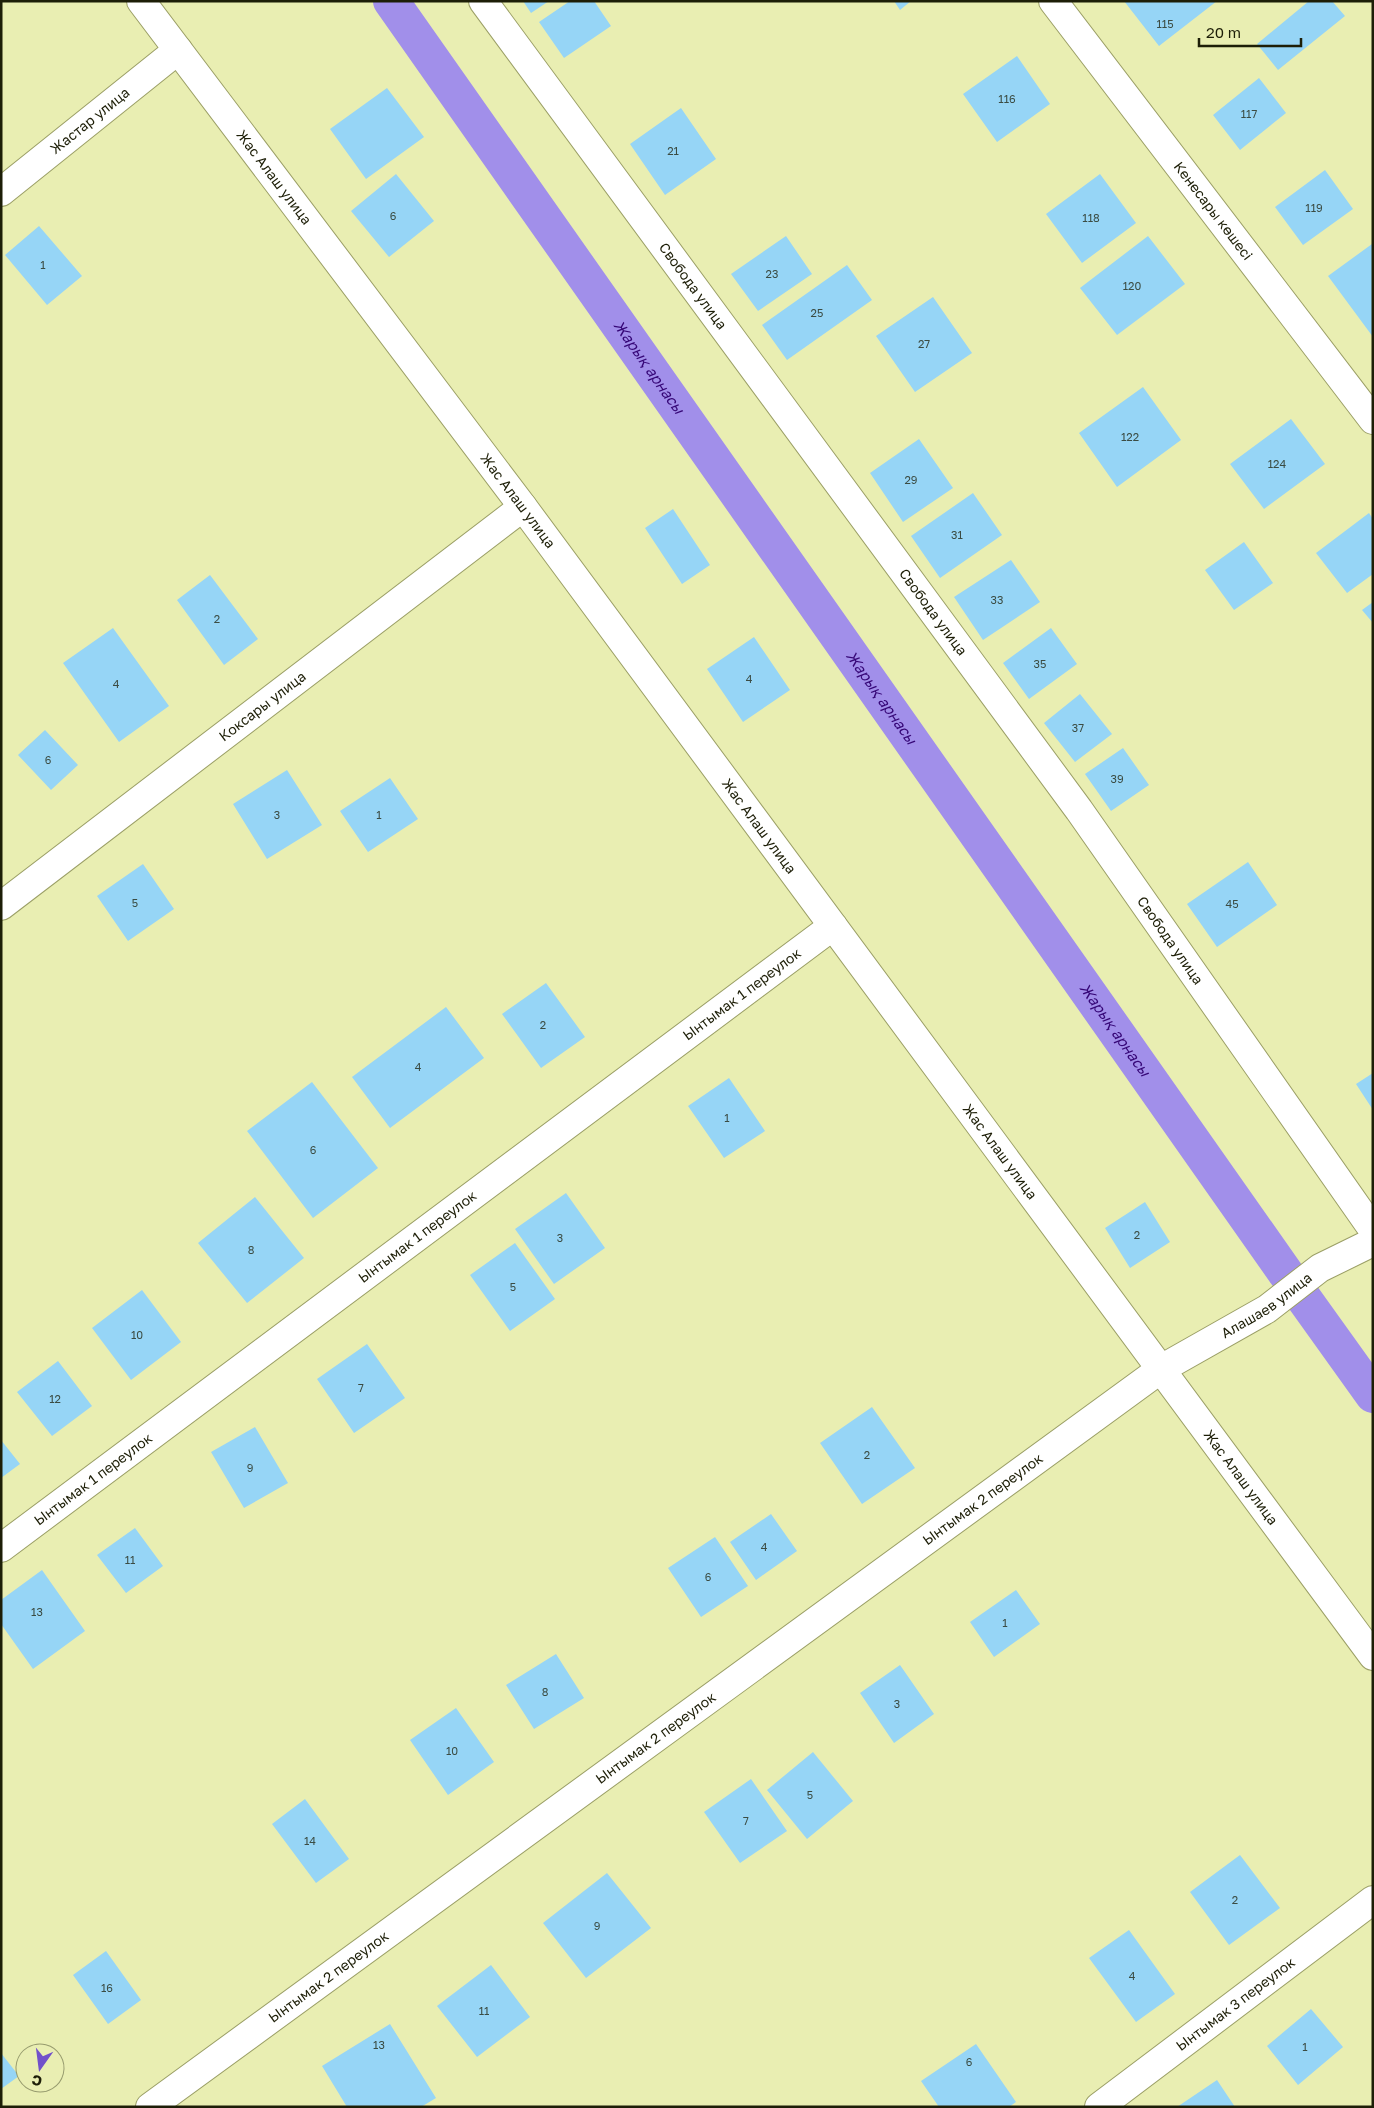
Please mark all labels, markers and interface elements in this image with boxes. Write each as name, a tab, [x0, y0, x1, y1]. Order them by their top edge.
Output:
scale bar	[1199, 15, 1302, 47]
house number: 115	[1156, 17, 1174, 30]
text: 20 m	[1206, 23, 1241, 41]
street label: Жастар улица	[47, 83, 133, 157]
house number: 116	[998, 92, 1016, 105]
house number: 117	[1241, 107, 1257, 120]
street label: Жас Алаш улица	[233, 126, 316, 228]
house number: 21	[667, 144, 679, 157]
street label: Кенесары көшесі	[1171, 158, 1257, 263]
house number: 119	[1305, 201, 1323, 214]
house number: 6	[390, 209, 397, 222]
house number: 118	[1082, 211, 1100, 224]
street label: Свобода улица	[656, 239, 731, 332]
house number: 1	[40, 258, 46, 271]
house number: 23	[766, 267, 778, 280]
house number: 120	[1123, 279, 1141, 292]
house number: 25	[811, 306, 823, 319]
water label: Жарық арнасы	[611, 317, 689, 418]
house number: 27	[918, 337, 930, 350]
house number: 122	[1121, 430, 1139, 443]
street label: Жас Алаш улица	[477, 450, 559, 551]
house number: 124	[1268, 457, 1286, 470]
house number: 29	[904, 473, 918, 486]
house number: 31	[951, 528, 963, 541]
street label: Свобода улица	[896, 565, 971, 659]
house number: 33	[991, 593, 1003, 606]
house number: 2	[214, 612, 220, 625]
water label: Жарық арнасы	[843, 647, 922, 748]
house number: 35	[1034, 657, 1046, 670]
street label: Коксары улица	[215, 667, 309, 744]
house number: 4	[746, 672, 753, 685]
house number: 4	[113, 677, 120, 690]
house number: 37	[1072, 721, 1084, 734]
house number: 6	[45, 753, 52, 766]
house number: 39	[1110, 772, 1124, 785]
street label: Жас Алаш улица	[719, 775, 800, 877]
house number: 3	[274, 808, 280, 821]
house number: 1	[376, 808, 382, 821]
street label: Свобода улица	[1134, 893, 1207, 987]
house number: 5	[132, 896, 138, 909]
house number: 45	[1225, 897, 1239, 910]
street label: Ынтымак 1 переулок	[679, 944, 804, 1043]
water label: Жарық арнасы	[1077, 979, 1155, 1080]
house number: 2	[540, 1018, 546, 1031]
house number: 4	[415, 1060, 422, 1073]
street label: Жас Алаш улица	[960, 1101, 1041, 1202]
house number: 1	[724, 1111, 730, 1124]
house number: 6	[310, 1143, 317, 1156]
street label: Ынтымак 1 переулок	[355, 1187, 480, 1286]
house number: 2	[1134, 1228, 1140, 1241]
house number: 3	[557, 1231, 563, 1244]
house number: 8	[248, 1243, 255, 1256]
street label: Алашаев улица	[1218, 1269, 1315, 1341]
house number: 5	[510, 1280, 516, 1293]
house number: 10	[131, 1328, 143, 1341]
house number: 7	[358, 1381, 364, 1394]
house number: 12	[49, 1392, 61, 1405]
street label: Жас Алаш улица	[1200, 1426, 1282, 1528]
street label: Ынтымак 1 переулок	[30, 1429, 155, 1528]
house number: 2	[864, 1448, 870, 1461]
street label: Ынтымак 2 переулок	[919, 1449, 1046, 1548]
house number: 9	[247, 1461, 253, 1474]
house number: 4	[761, 1540, 768, 1553]
house number: 11	[125, 1553, 135, 1566]
house number: 6	[705, 1570, 712, 1583]
house number: 13	[31, 1605, 43, 1618]
house number: 1	[1002, 1616, 1008, 1629]
house number: 8	[542, 1685, 549, 1698]
street label: Ынтымак 2 переулок	[592, 1688, 719, 1787]
house number: 3	[894, 1697, 900, 1710]
house number: 10	[446, 1744, 458, 1757]
house number: 5	[807, 1788, 813, 1801]
house number: 7	[743, 1814, 749, 1827]
house number: 14	[304, 1834, 316, 1847]
house number: 2	[1232, 1893, 1238, 1906]
house number: 9	[594, 1919, 600, 1932]
street label: Ынтымак 2 переулок	[265, 1927, 392, 2026]
street label: Ынтымак 3 переулок	[1172, 1953, 1298, 2054]
house number: 4	[1129, 1969, 1136, 1982]
house number: 16	[101, 1981, 113, 1994]
house number: 11	[479, 2004, 489, 2017]
house number: 13	[373, 2038, 385, 2051]
house number: 1	[1302, 2040, 1308, 2053]
north arrow	[15, 2043, 65, 2093]
house number: 6	[966, 2055, 973, 2068]
text: С	[30, 2072, 44, 2091]

